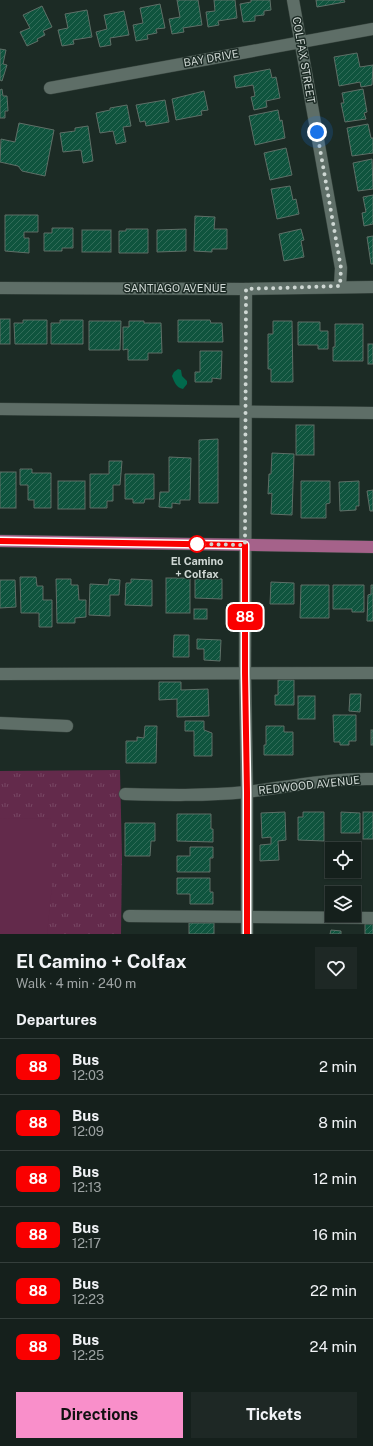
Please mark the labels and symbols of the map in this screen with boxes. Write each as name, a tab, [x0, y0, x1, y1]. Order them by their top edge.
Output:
street label: COLFAX STREET	[290, 16, 318, 105]
street label: BAY DRIVE	[182, 47, 240, 69]
your location	[307, 122, 327, 142]
street label: SANTIAGO AVENUE	[124, 282, 227, 294]
marker: El Camino + Colfax	[188, 535, 206, 553]
place label: El Camino + Colfax	[171, 555, 223, 580]
line badge: 88	[227, 604, 263, 630]
street label: REDWOOD AVENUE	[258, 774, 361, 796]

